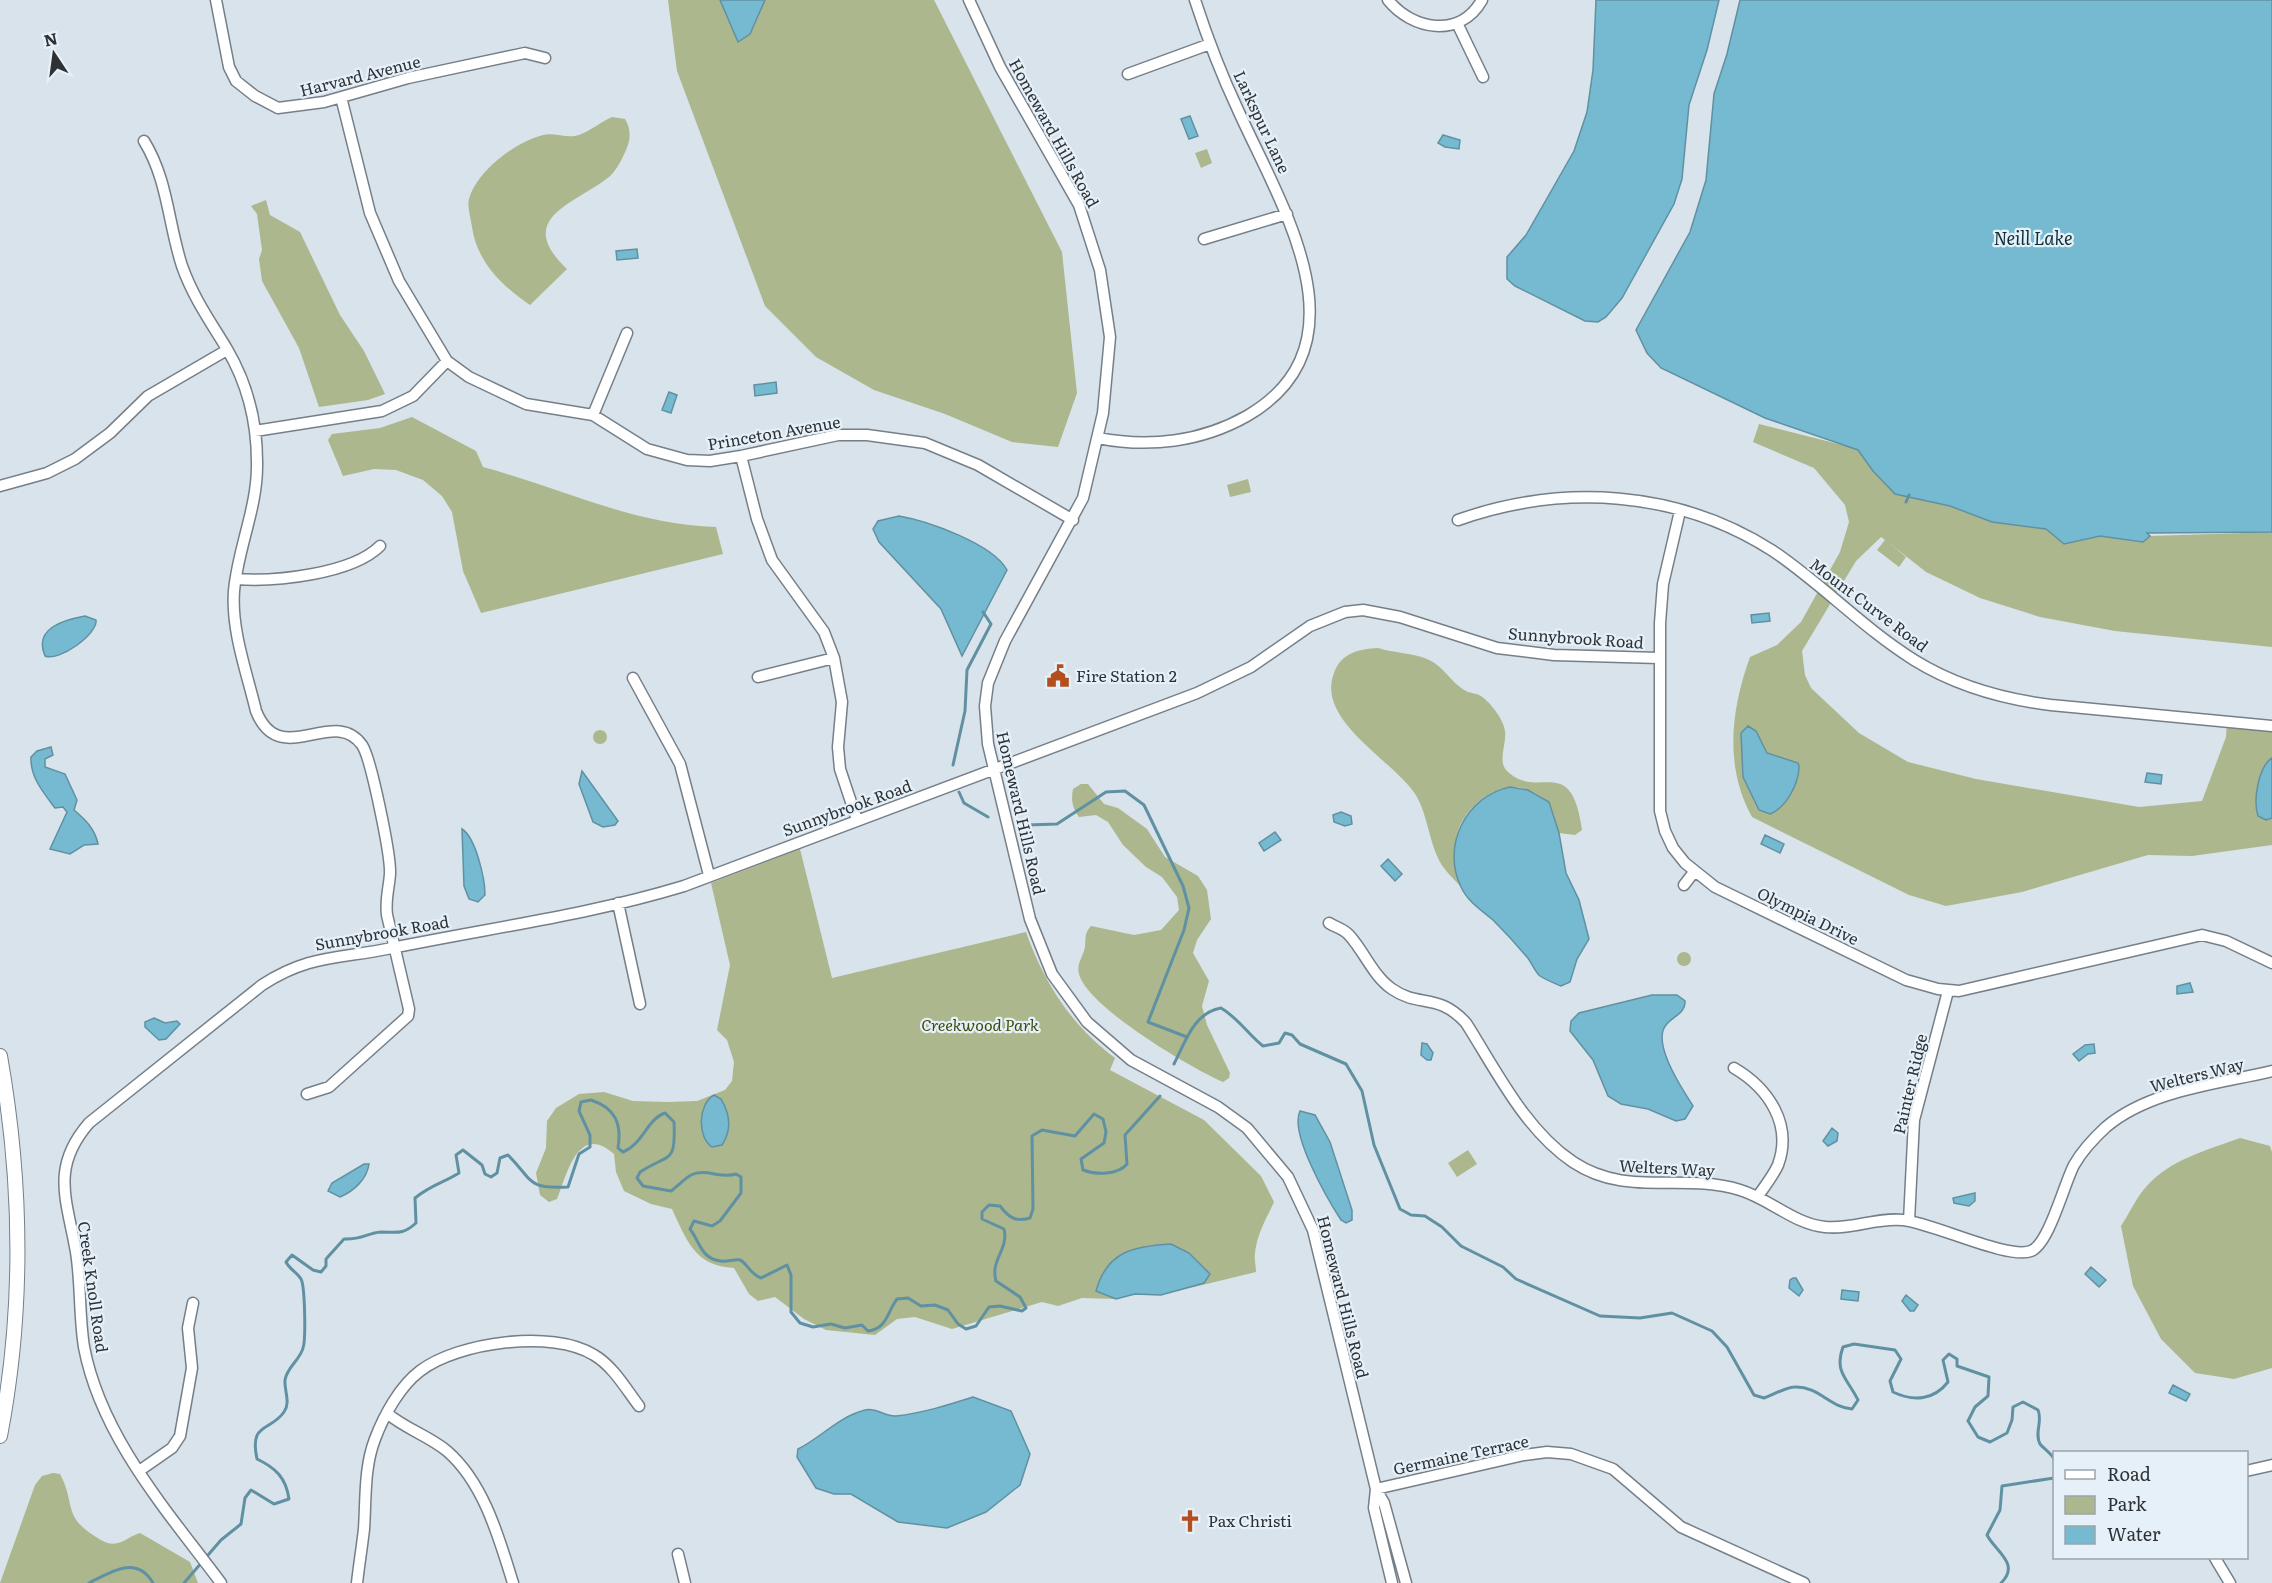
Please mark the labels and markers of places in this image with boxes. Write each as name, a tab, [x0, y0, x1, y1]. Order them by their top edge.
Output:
public building icon: Fire Station 2	[1045, 663, 1071, 689]
place label: Fire Station 2	[1076, 663, 1177, 687]
church icon: Pax Christi	[1177, 1508, 1203, 1534]
place label: Pax Christi	[1208, 1508, 1292, 1532]

